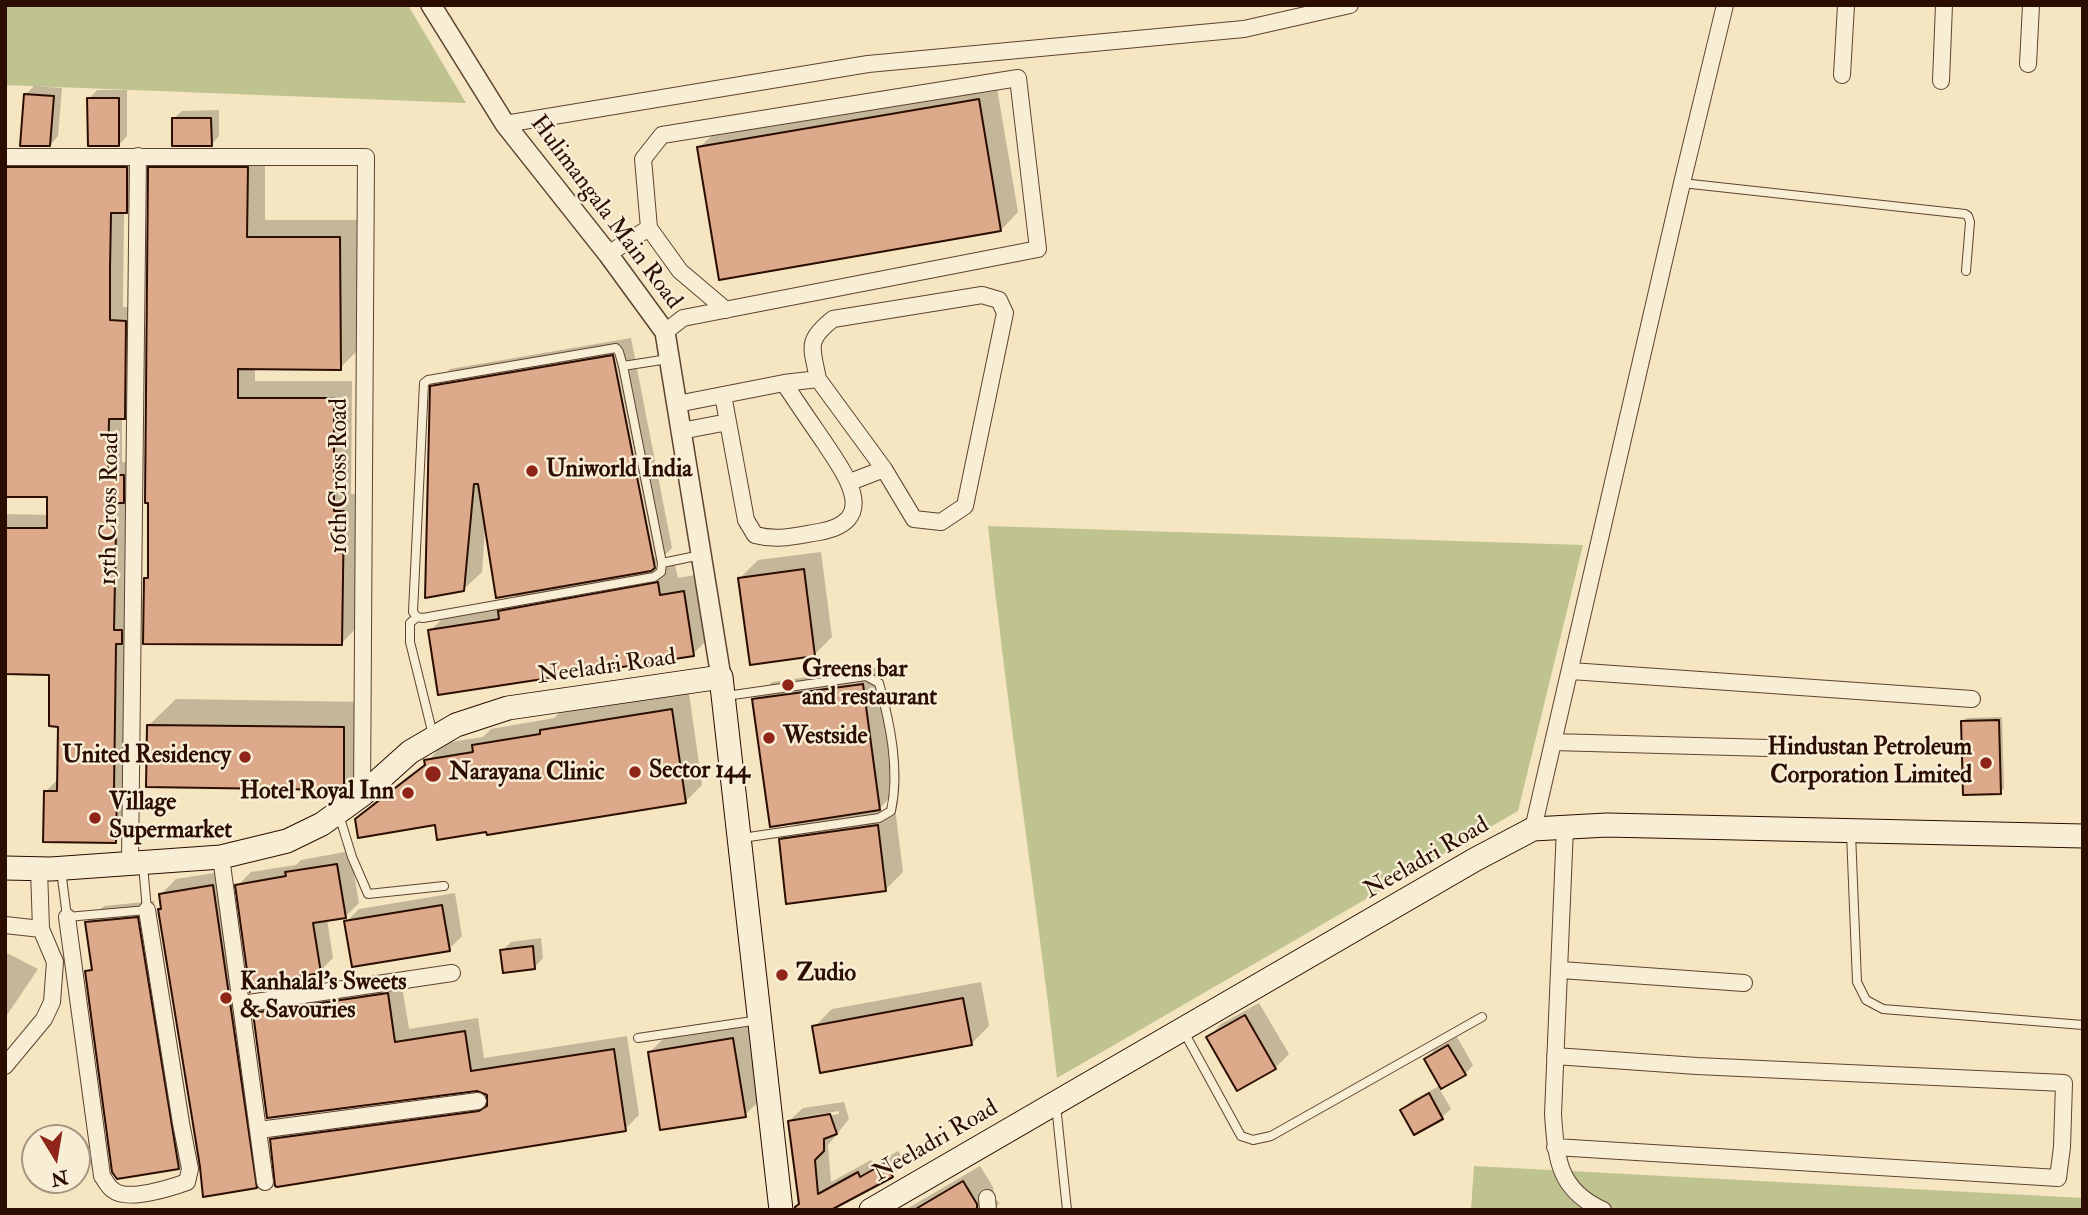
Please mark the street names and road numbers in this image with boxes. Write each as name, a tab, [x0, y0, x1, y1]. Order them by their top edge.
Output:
street label: Hulimangala Main Road	[523, 111, 687, 315]
street label: 16th Cross Road	[327, 398, 355, 554]
street label: 15th Cross Road	[95, 432, 127, 586]
street label: Neeladri Road	[536, 644, 678, 692]
street label: Neeladri Road	[1359, 812, 1495, 906]
street label: Neeladri Road	[868, 1095, 1004, 1189]

